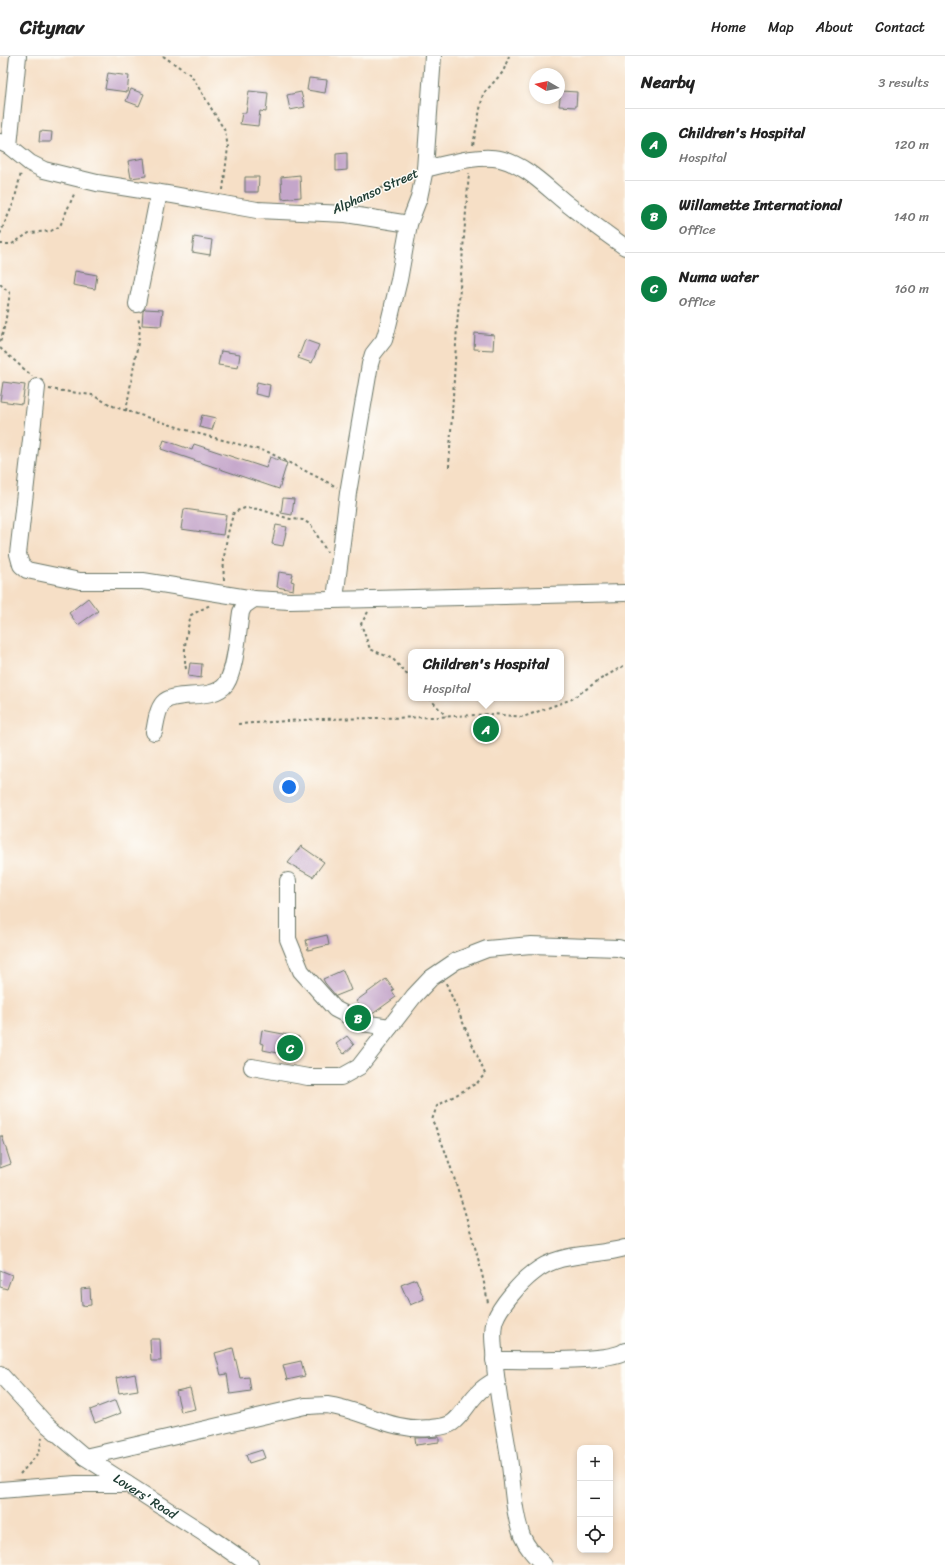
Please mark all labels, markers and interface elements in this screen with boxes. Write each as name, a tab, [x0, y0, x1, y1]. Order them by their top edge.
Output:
text: Citynav	[20, 11, 84, 44]
text: Home	[711, 15, 746, 40]
text: Map	[768, 15, 794, 40]
text: About	[816, 15, 853, 40]
text: Contact	[875, 15, 925, 40]
text: Nearby	[641, 67, 695, 97]
north arrow	[529, 68, 565, 104]
text: 3 results	[878, 71, 929, 94]
text: Children's Hospital	[679, 120, 805, 146]
text: A	[650, 133, 658, 156]
text: 120 m	[894, 133, 929, 156]
text: Hospital	[679, 146, 727, 169]
street label: Alphanso Street	[327, 162, 422, 221]
text: Willamette International	[679, 192, 842, 218]
text: B	[650, 205, 658, 228]
text: 140 m	[894, 205, 929, 228]
text: Office	[679, 218, 716, 241]
text: Numa water	[679, 264, 758, 290]
text: C	[650, 277, 658, 300]
text: 160 m	[894, 277, 929, 300]
text: Office	[679, 290, 716, 313]
popup	[408, 649, 564, 701]
text: Children's Hospital	[423, 651, 549, 677]
text: Hospital	[423, 677, 471, 700]
pin: A	[473, 714, 499, 744]
your location	[279, 777, 299, 797]
pin: B	[345, 1003, 371, 1033]
pin: C	[277, 1033, 303, 1063]
map controls	[577, 1445, 613, 1553]
button: +	[577, 1445, 613, 1481]
street label: Lovers' Road	[109, 1467, 183, 1526]
button: −	[577, 1481, 613, 1517]
button: locate	[577, 1517, 613, 1553]

